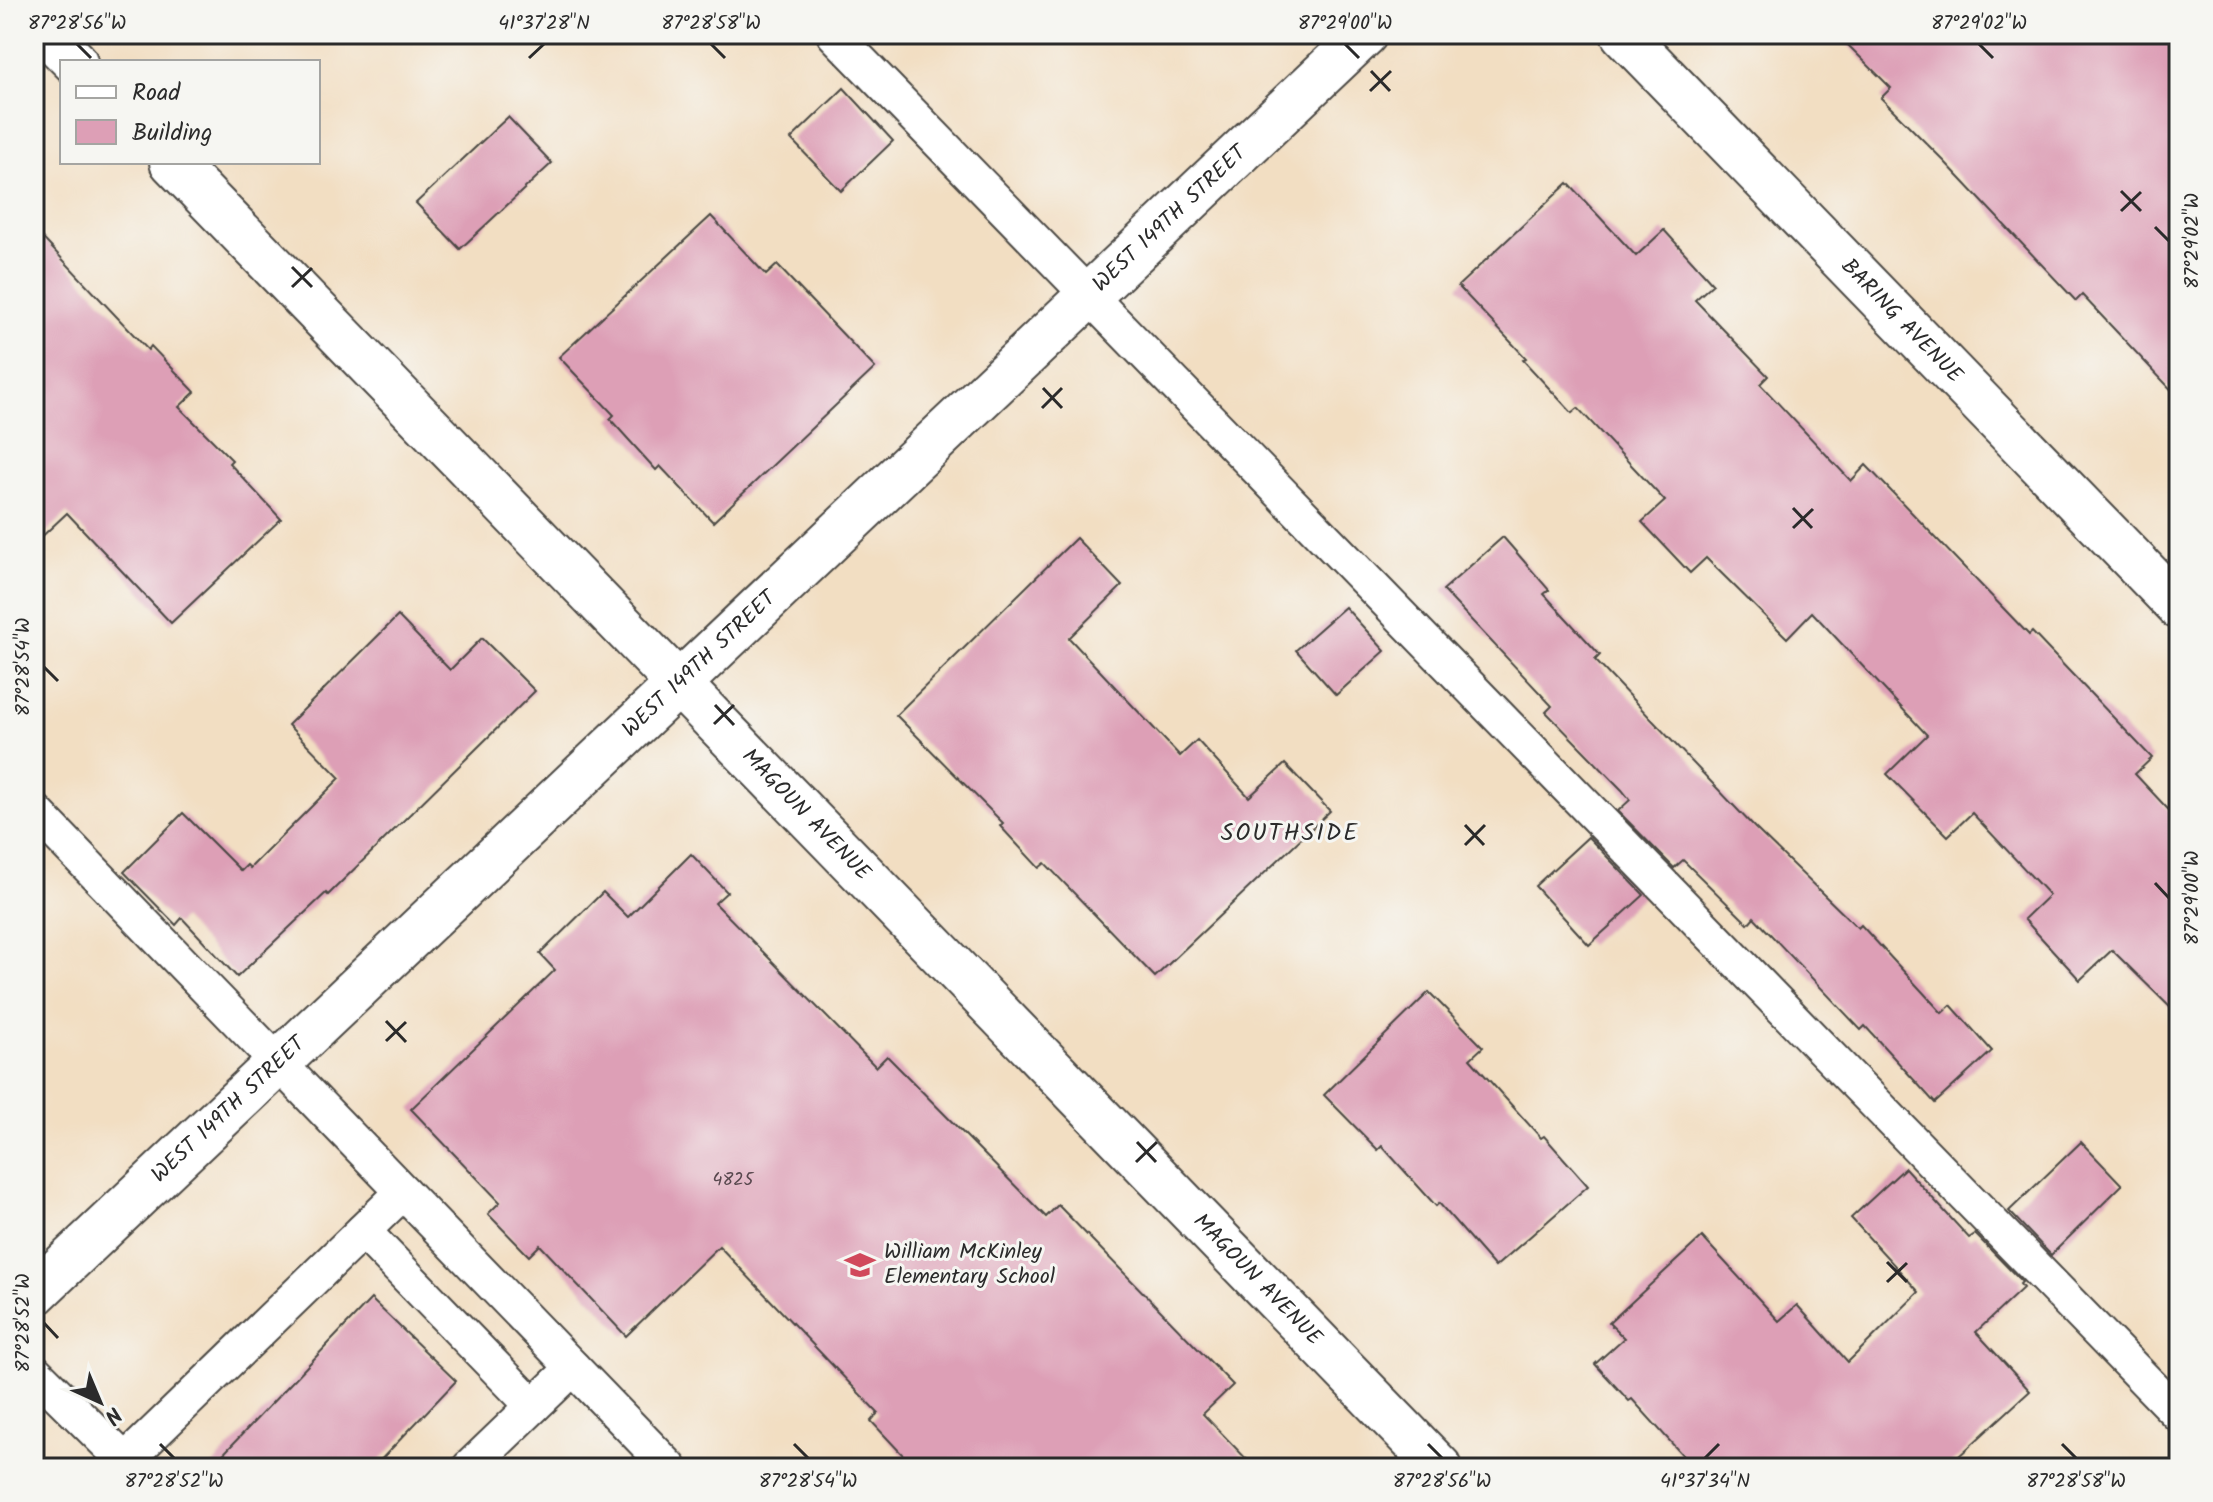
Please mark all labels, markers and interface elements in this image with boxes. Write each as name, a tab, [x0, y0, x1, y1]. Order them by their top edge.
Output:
text: 87°28'56"W	[28, 8, 126, 40]
text: 41°37'28"N	[498, 8, 590, 40]
text: 87°28'58"W	[661, 8, 761, 40]
text: 87°29'00"W	[1298, 8, 1392, 40]
text: 87°29'02"W	[1931, 8, 2027, 40]
legend	[60, 60, 320, 164]
text: Road	[132, 74, 181, 113]
text: Building	[132, 114, 212, 153]
street label: WEST 149TH STREET	[1085, 135, 1257, 301]
text: 87°29'02"W	[2177, 193, 2209, 289]
street label: BARING AVENUE	[1832, 250, 1972, 393]
street label: WEST 149TH STREET	[614, 581, 786, 746]
text: 87°28'54"W	[8, 618, 40, 716]
street label: MAGOUN AVENUE	[733, 740, 880, 890]
district label: SOUTHSIDE	[1221, 814, 1359, 853]
text: 87°29'00"W	[2177, 851, 2209, 945]
street label: WEST 149TH STREET	[143, 1026, 315, 1192]
house number: 4825	[713, 1166, 755, 1195]
street label: MAGOUN AVENUE	[1184, 1205, 1331, 1355]
place label: William McKinley Elementary School	[884, 1235, 1056, 1295]
school or university icon: William McKinley Elementary School	[843, 1248, 877, 1282]
text: 87°28'52"W	[8, 1273, 40, 1373]
north arrow	[60, 1362, 140, 1442]
text: N	[95, 1397, 129, 1432]
text: 87°28'52"W	[124, 1466, 224, 1498]
text: 87°28'54"W	[759, 1466, 857, 1498]
text: 87°28'56"W	[1393, 1466, 1491, 1498]
text: 41°37'34"N	[1660, 1466, 1750, 1498]
text: 87°28'58"W	[2026, 1466, 2126, 1498]

